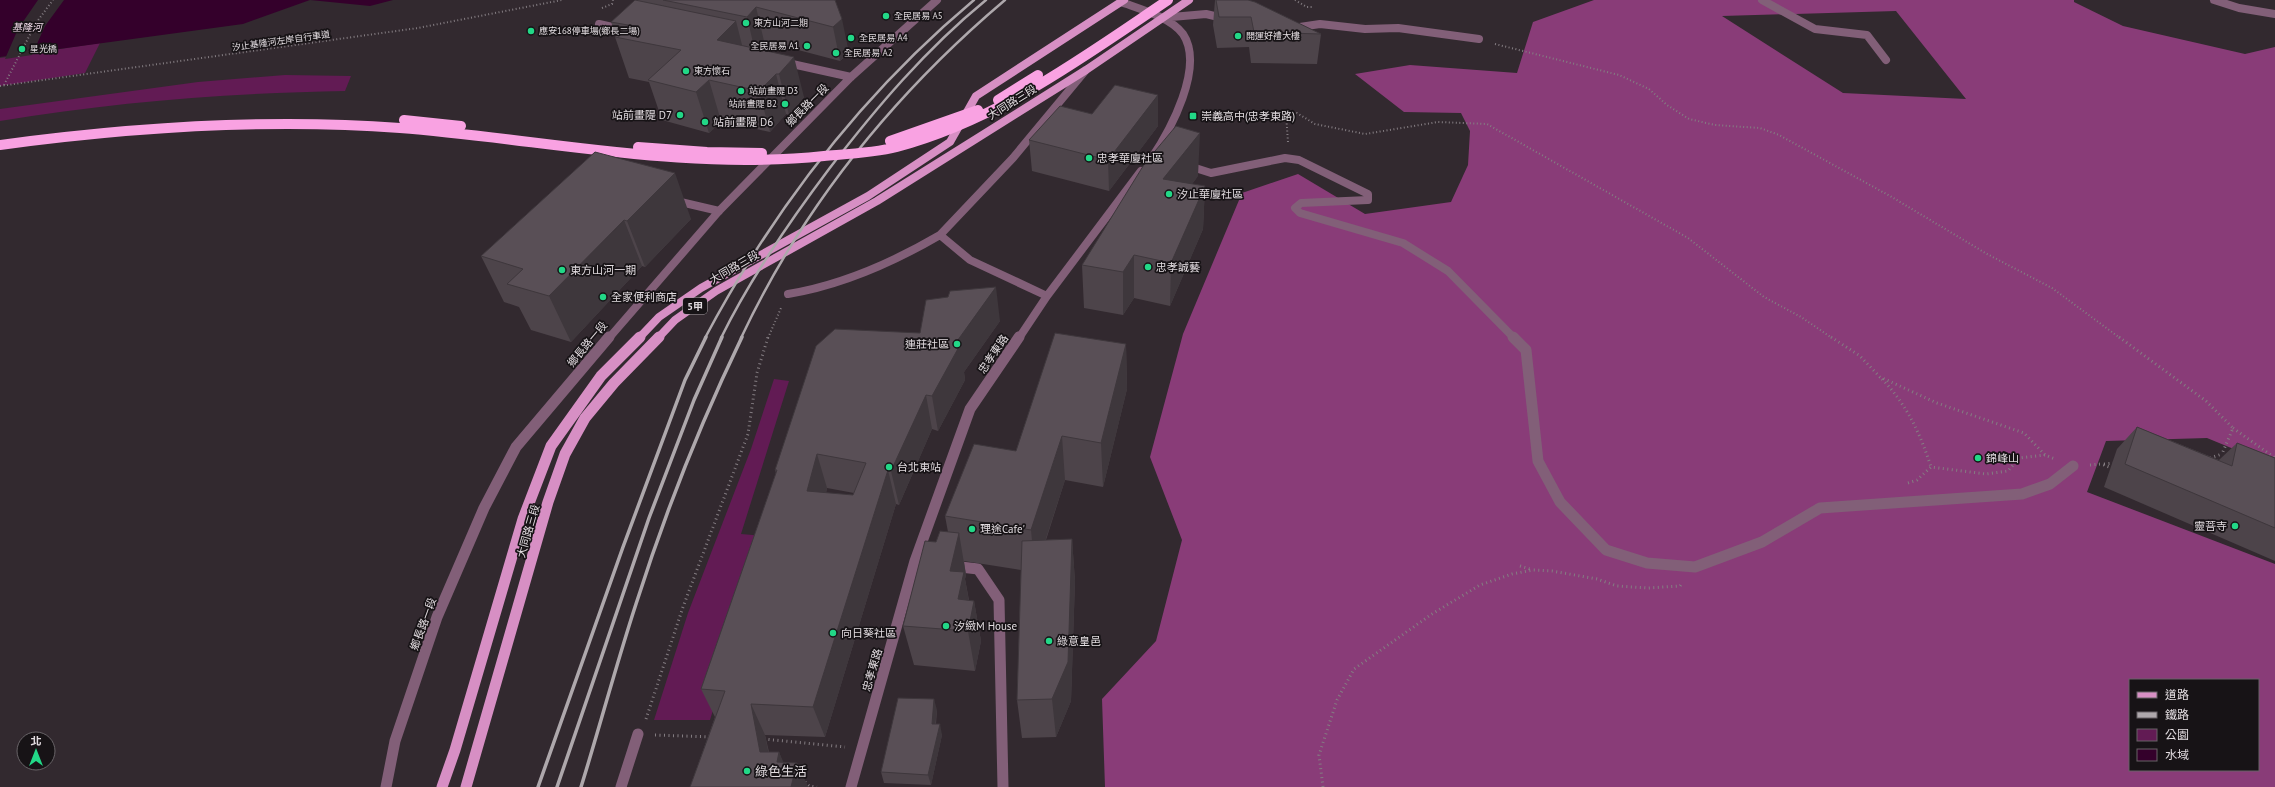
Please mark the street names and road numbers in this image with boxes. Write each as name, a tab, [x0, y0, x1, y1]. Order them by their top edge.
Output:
street label: 汐止基隆河左岸自行車道	[231, 28, 331, 53]
street label: 鄉長路一段	[783, 81, 831, 129]
street label: 大同路三段	[985, 81, 1039, 123]
street label: 大同路三段	[707, 247, 761, 287]
road number: 5甲	[683, 298, 707, 314]
street label: 鄉長路一段	[564, 318, 610, 370]
street label: 忠孝東路	[975, 332, 1011, 376]
street label: 大同路三段	[514, 503, 542, 559]
street label: 鄉長路一段	[407, 596, 439, 652]
street label: 忠孝東路	[859, 647, 885, 693]

